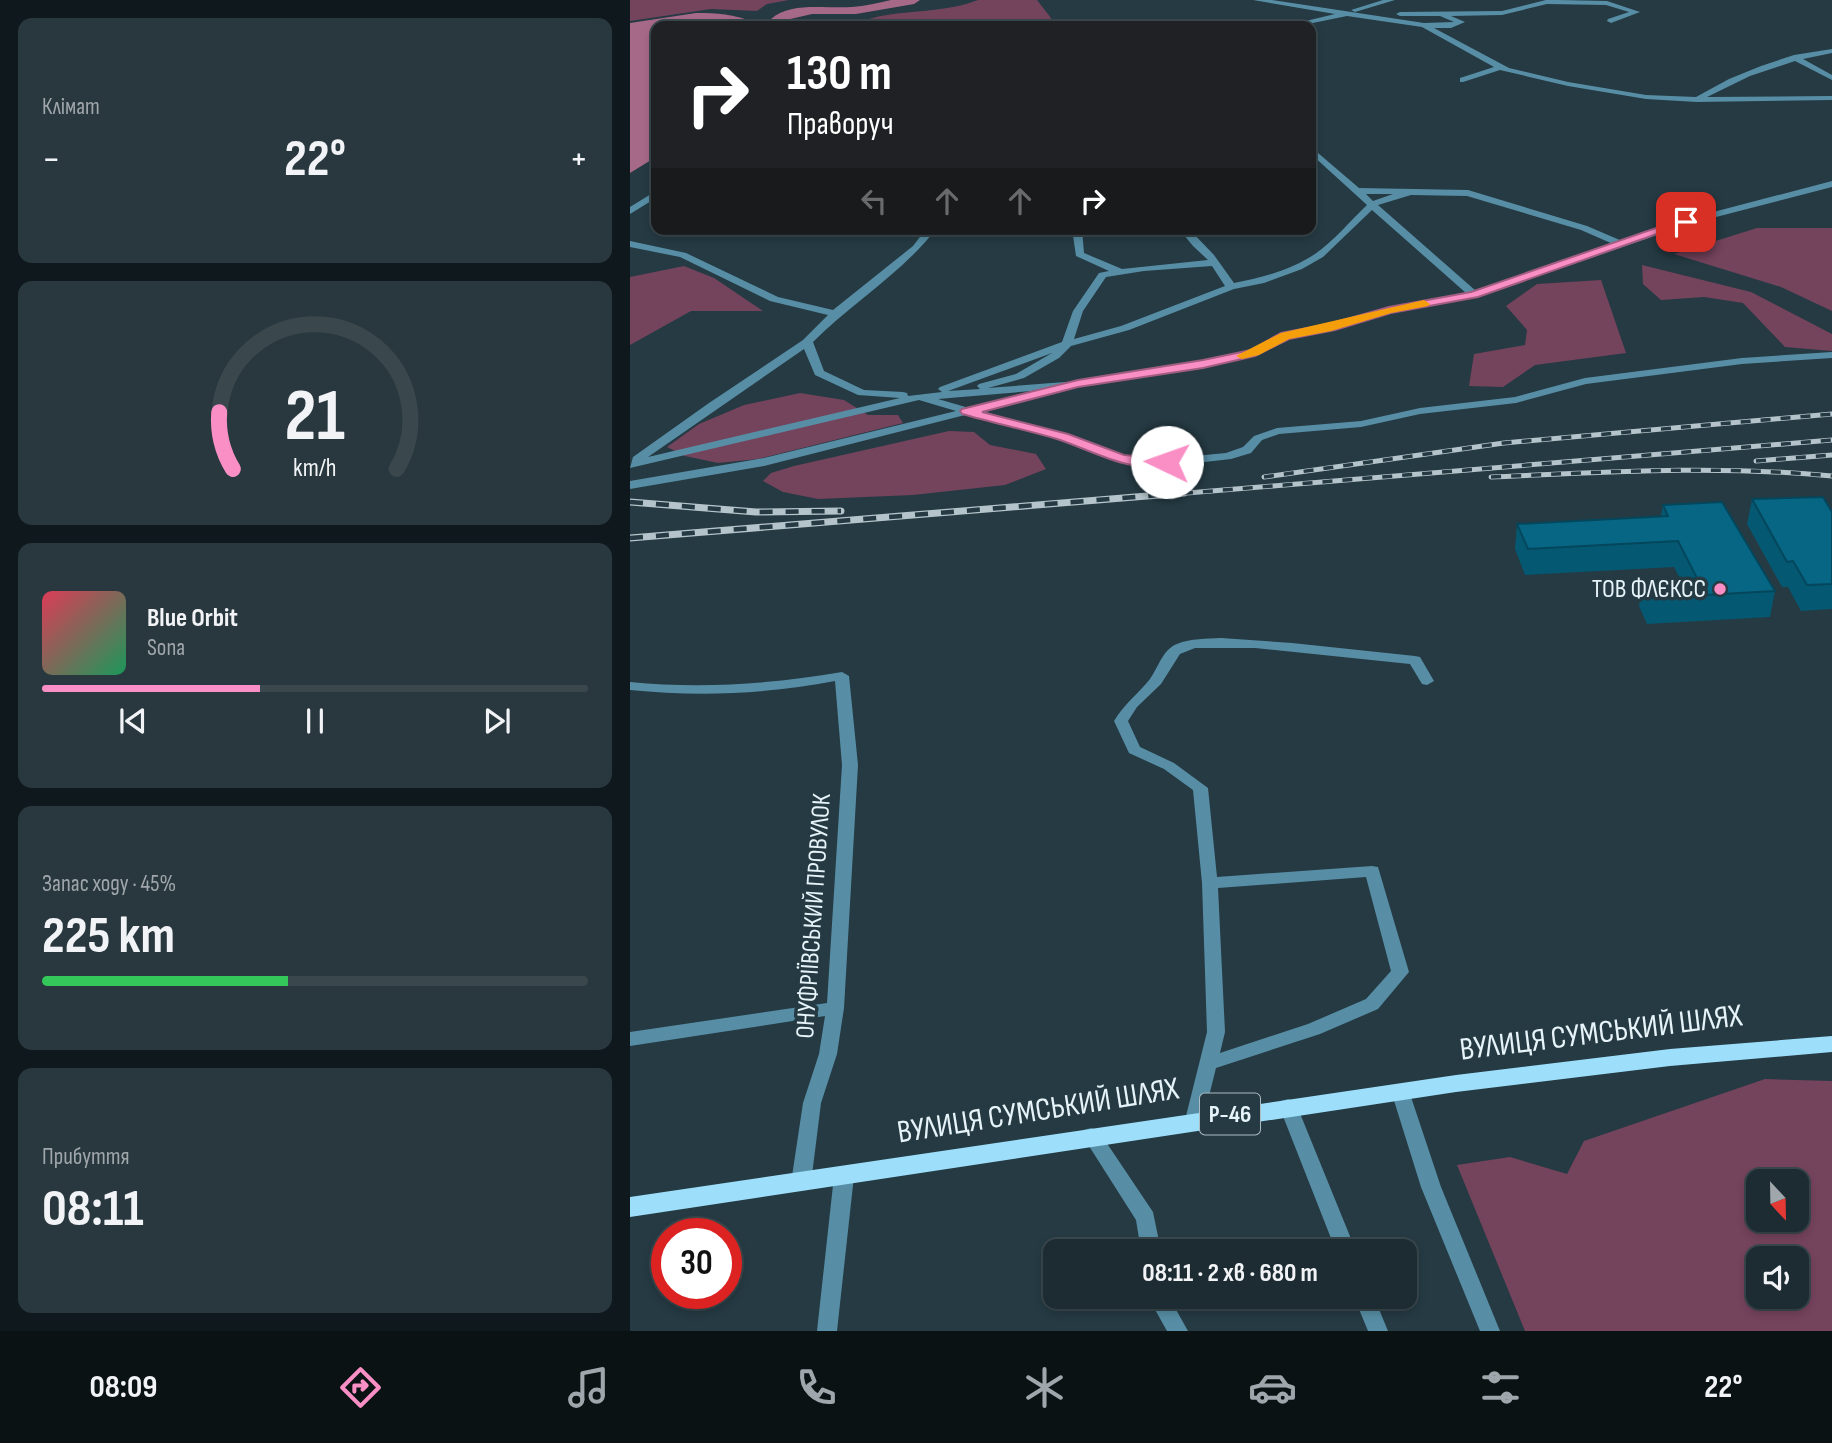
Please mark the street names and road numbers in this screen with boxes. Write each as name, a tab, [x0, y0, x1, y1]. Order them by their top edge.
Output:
street label: ОНУФРІЇВСЬКИЙ ПРОВУЛОК	[790, 792, 838, 1040]
street label: ВУЛИЦЯ СУМСЬКИЙ ШЛЯХ	[1458, 996, 1745, 1070]
street label: ВУЛИЦЯ СУМСЬКИЙ ШЛЯХ	[895, 1069, 1182, 1152]
road number: Р-46	[1200, 1094, 1260, 1134]

